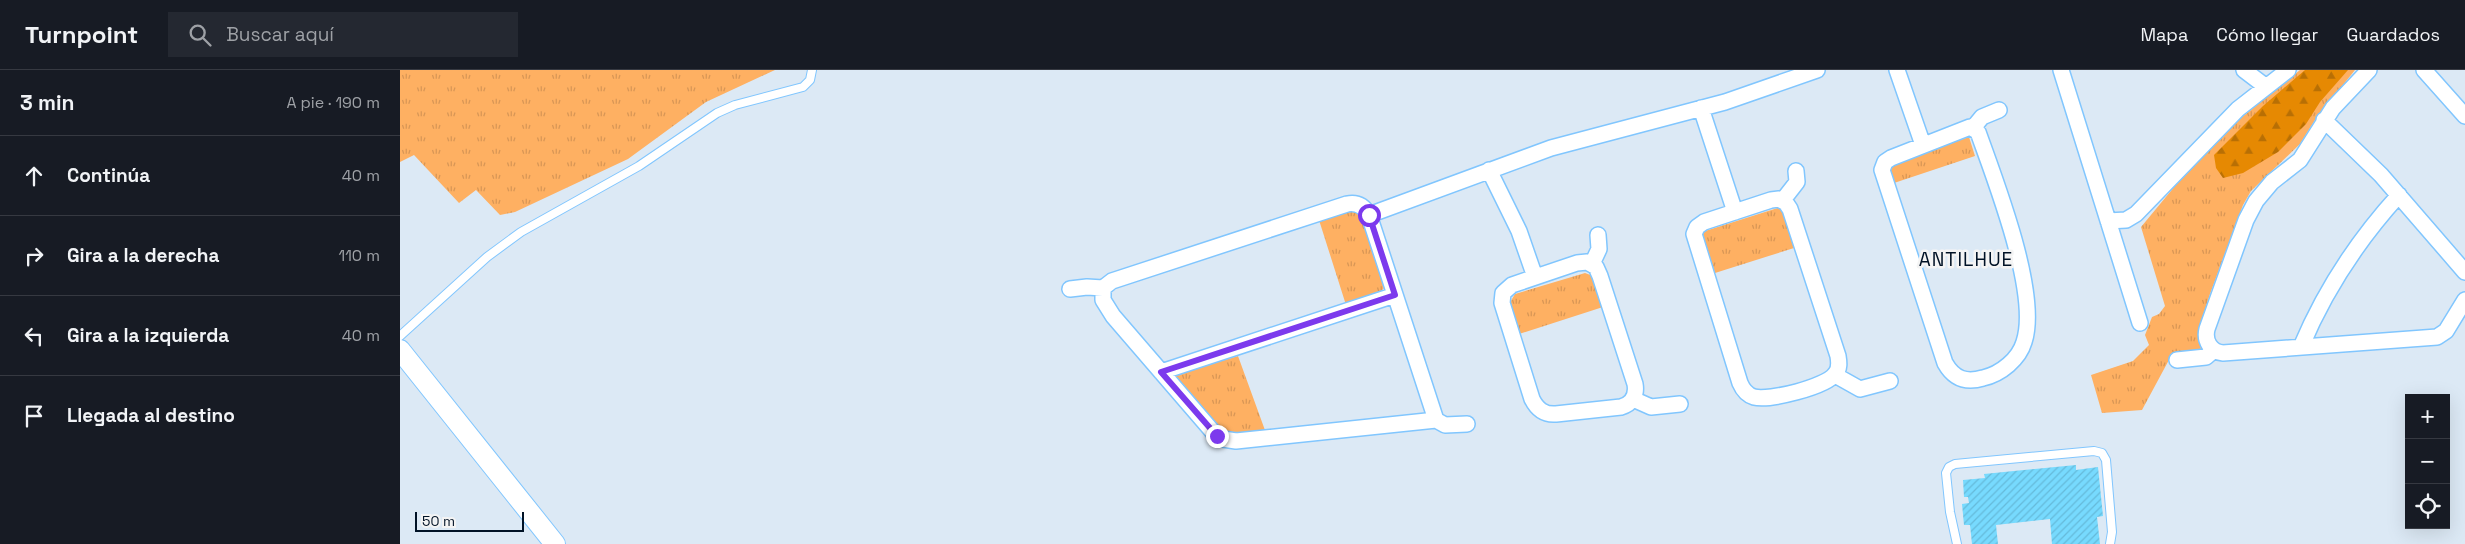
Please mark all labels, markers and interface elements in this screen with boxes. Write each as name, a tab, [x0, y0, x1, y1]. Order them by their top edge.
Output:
search box	[168, 12, 518, 57]
text: Turnpoint	[25, 19, 138, 50]
icon: search	[186, 21, 214, 49]
text: Buscar aquí	[226, 22, 334, 47]
text: Mapa	[2140, 23, 2188, 46]
text: Cómo llegar	[2216, 23, 2318, 46]
text: Guardados	[2346, 23, 2440, 46]
text: 3 min	[20, 89, 75, 116]
text: A pie · 190 m	[287, 92, 380, 113]
icon: ahead	[20, 162, 48, 190]
text: Continúa	[67, 163, 150, 188]
text: 40 m	[342, 165, 380, 186]
route start	[1358, 204, 1381, 227]
icon: right	[20, 242, 48, 270]
text: Gira a la derecha	[67, 243, 219, 268]
text: 110 m	[338, 245, 380, 266]
district label: ANTILHUE	[1919, 247, 2013, 272]
icon: left	[20, 322, 48, 350]
text: Gira a la izquierda	[67, 323, 229, 348]
text: 40 m	[342, 325, 380, 346]
map controls	[2405, 394, 2450, 529]
button: +	[2405, 394, 2450, 439]
icon: arrive	[20, 402, 48, 430]
text: Llegada al destino	[67, 403, 235, 428]
route end	[1206, 425, 1229, 448]
button: −	[2405, 439, 2450, 484]
button: locate	[2405, 484, 2450, 529]
scale bar	[415, 509, 524, 532]
text: 50 m	[422, 512, 455, 530]

